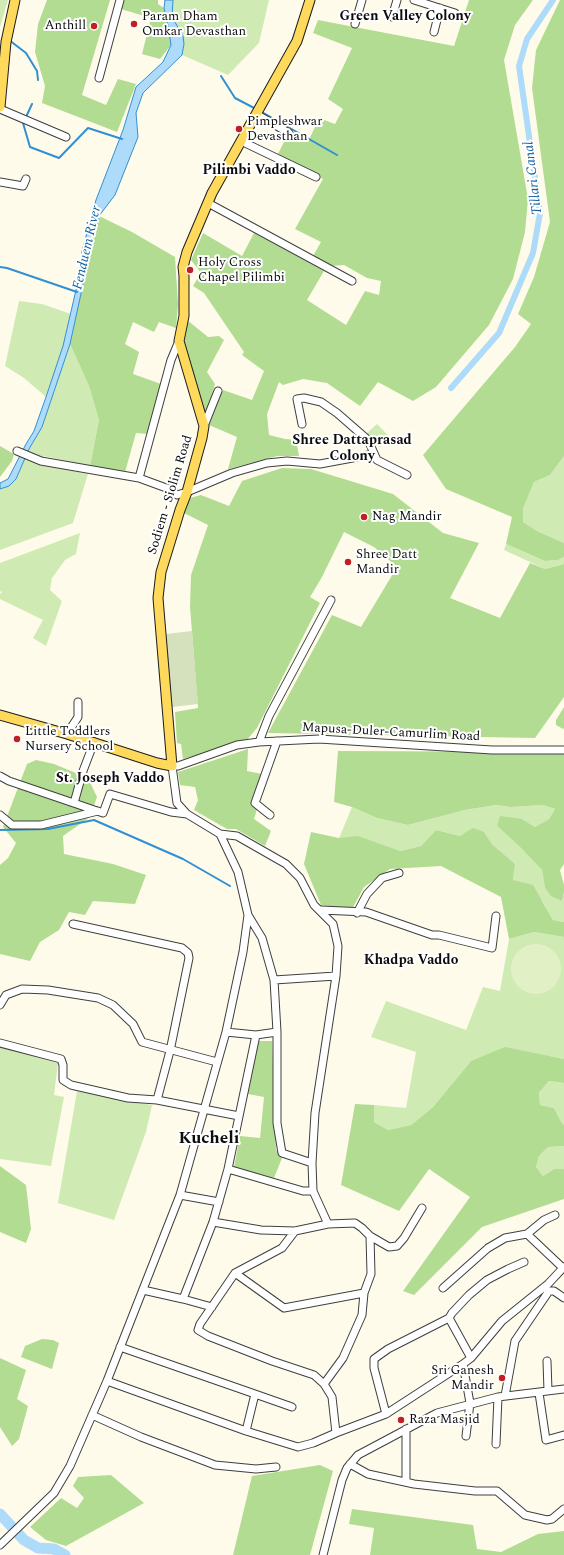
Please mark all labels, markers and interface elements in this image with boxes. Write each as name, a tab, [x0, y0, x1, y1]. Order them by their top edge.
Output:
place label: Param Dham Omkar Devasthan	[142, 9, 246, 40]
district label: Green Valley Colony	[339, 9, 471, 25]
place label: Anthill	[45, 18, 86, 34]
marker: Param Dham Omkar Devasthan	[129, 19, 139, 29]
marker: Anthill	[89, 21, 99, 31]
place label: Pimpleshwar Devasthan	[247, 114, 322, 145]
marker: Pimpleshwar Devasthan	[234, 124, 244, 134]
water label: Tillari Canal	[521, 140, 547, 216]
district label: Pilimbi Vaddo	[202, 163, 296, 179]
water label: Fenduem River	[70, 204, 106, 292]
place label: Holy Cross Chapel Pilimbi	[198, 255, 285, 286]
marker: Holy Cross Chapel Pilimbi	[185, 265, 195, 275]
street label: Sodiem - Siolim Road	[145, 433, 197, 557]
district label: Shree Dattaprasad Colony	[292, 433, 412, 466]
place label: Nag Mandir	[372, 509, 442, 525]
marker: Nag Mandir	[359, 512, 369, 522]
place label: Shree Datt Mandir	[356, 547, 417, 578]
marker: Shree Datt Mandir	[343, 557, 353, 567]
street label: Mapusa-Duler-Camurlim Road	[301, 721, 481, 745]
place label: Little Toddlers Nursery School	[25, 724, 113, 755]
marker: Little Toddlers Nursery School	[12, 734, 22, 744]
district label: St. Joseph Vaddo	[56, 771, 164, 787]
district label: Khadpa Vaddo	[364, 953, 458, 969]
district label: Kucheli	[179, 1130, 239, 1150]
place label: Sri Ganesh Mandir	[431, 1363, 494, 1394]
marker: Sri Ganesh Mandir	[497, 1373, 507, 1383]
place label: Raza Masjid	[409, 1412, 480, 1428]
marker: Raza Masjid	[396, 1415, 406, 1425]

